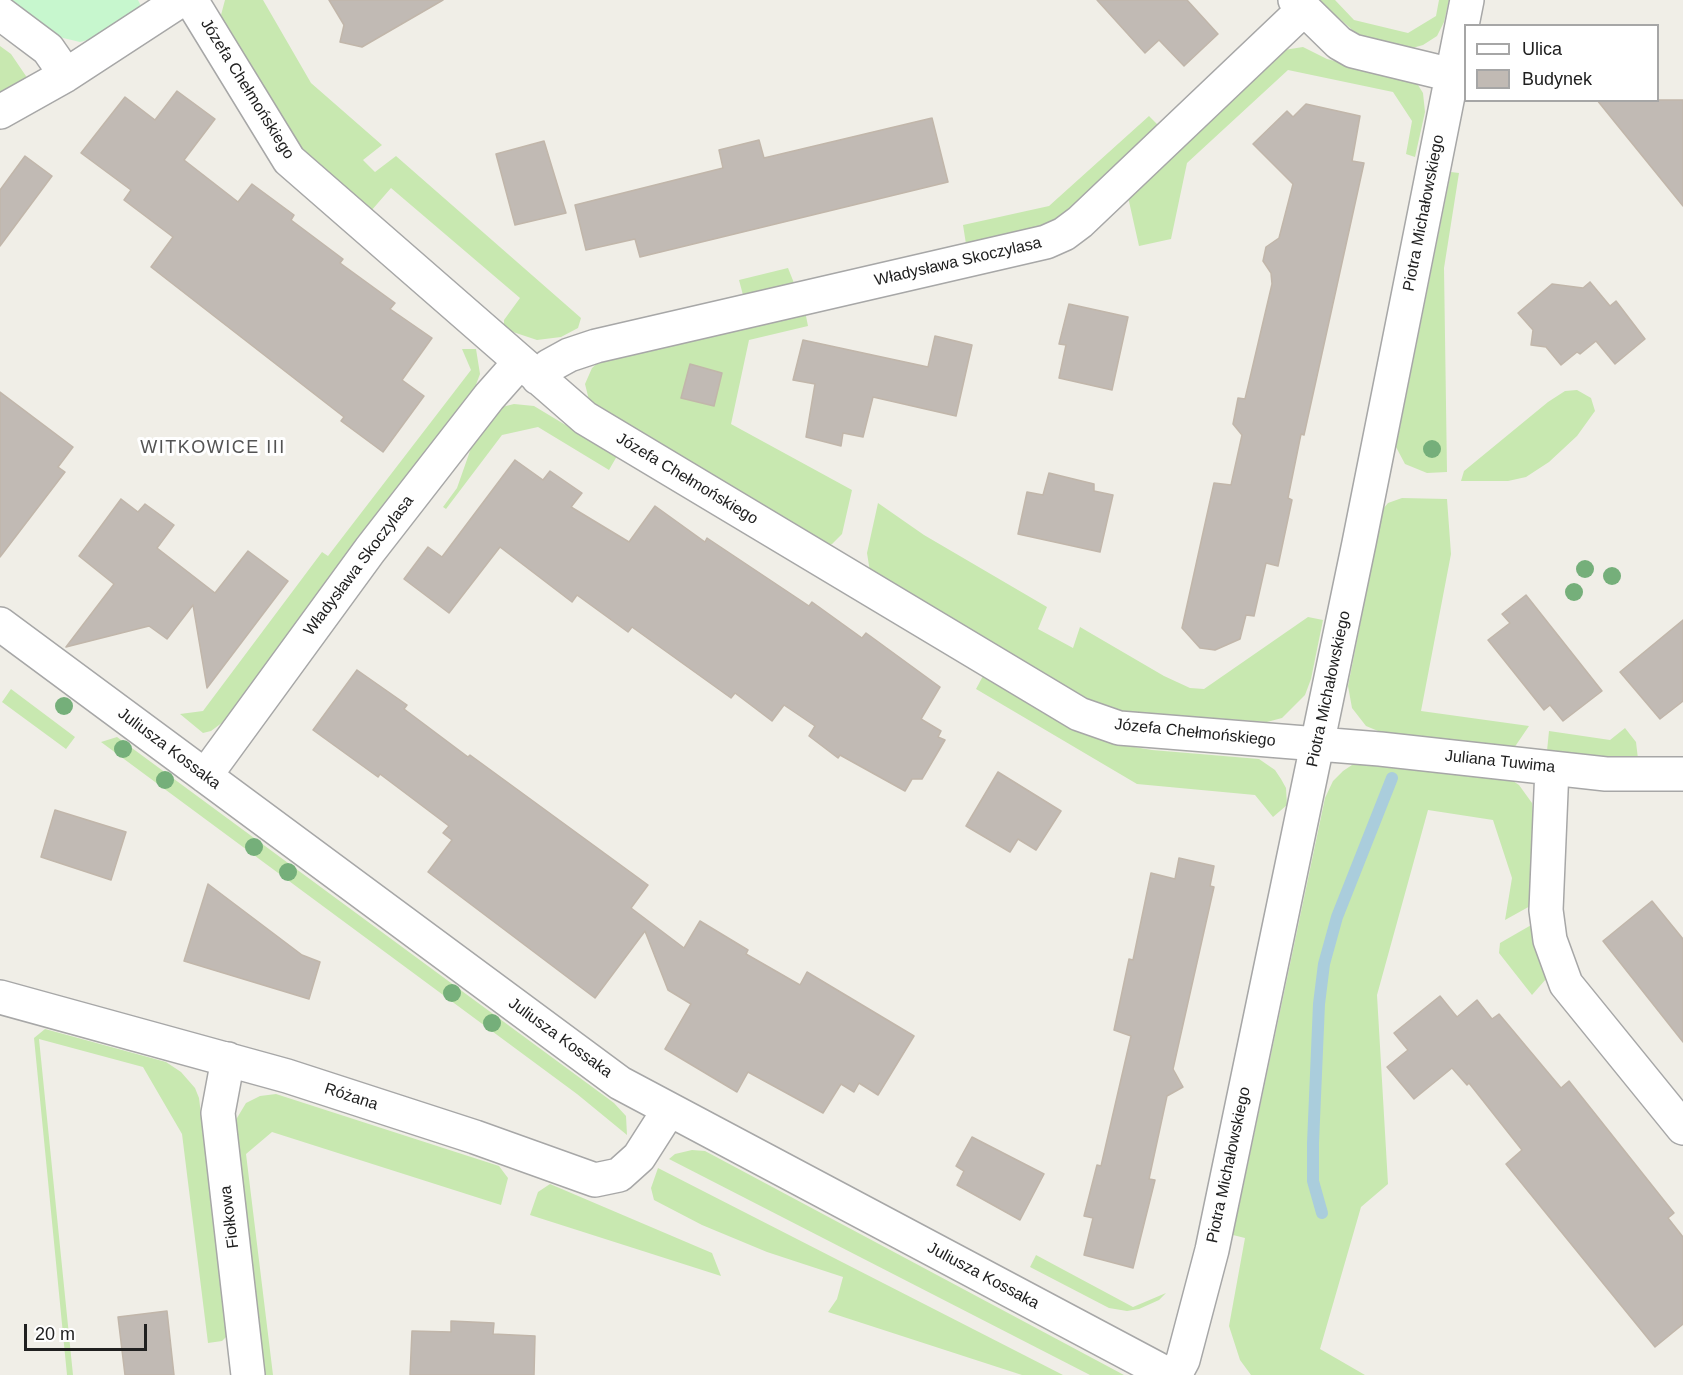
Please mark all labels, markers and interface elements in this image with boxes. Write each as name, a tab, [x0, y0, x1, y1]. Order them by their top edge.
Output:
street label: Józefa Chełmońskiego	[196, 15, 298, 163]
legend	[1464, 24, 1659, 102]
text: Ulica	[1522, 39, 1562, 59]
text: Budynek	[1522, 69, 1592, 89]
street label: Piotra Michałowskiego	[1399, 133, 1449, 293]
street label: Władysława Skoczylasa	[873, 233, 1043, 291]
street label: Józefa Chełmońskiego	[613, 429, 761, 529]
district label: WITKOWICE III	[140, 437, 286, 459]
street label: Władysława Skoczylasa	[300, 492, 418, 640]
street label: Piotra Michałowskiego	[1303, 609, 1355, 769]
street label: Juliusza Kossaka	[114, 704, 224, 794]
street label: Józefa Chełmońskiego	[1114, 715, 1276, 751]
street label: Juliana Tuwima	[1444, 747, 1556, 777]
street label: Juliusza Kossaka	[504, 994, 616, 1082]
street label: Różana	[322, 1079, 380, 1115]
street label: Piotra Michałowskiego	[1203, 1085, 1255, 1245]
street label: Fiołkowa	[217, 1184, 243, 1250]
street label: Juliusza Kossaka	[924, 1239, 1042, 1313]
scale bar	[27, 1312, 150, 1350]
text: 20 m	[35, 1324, 75, 1344]

